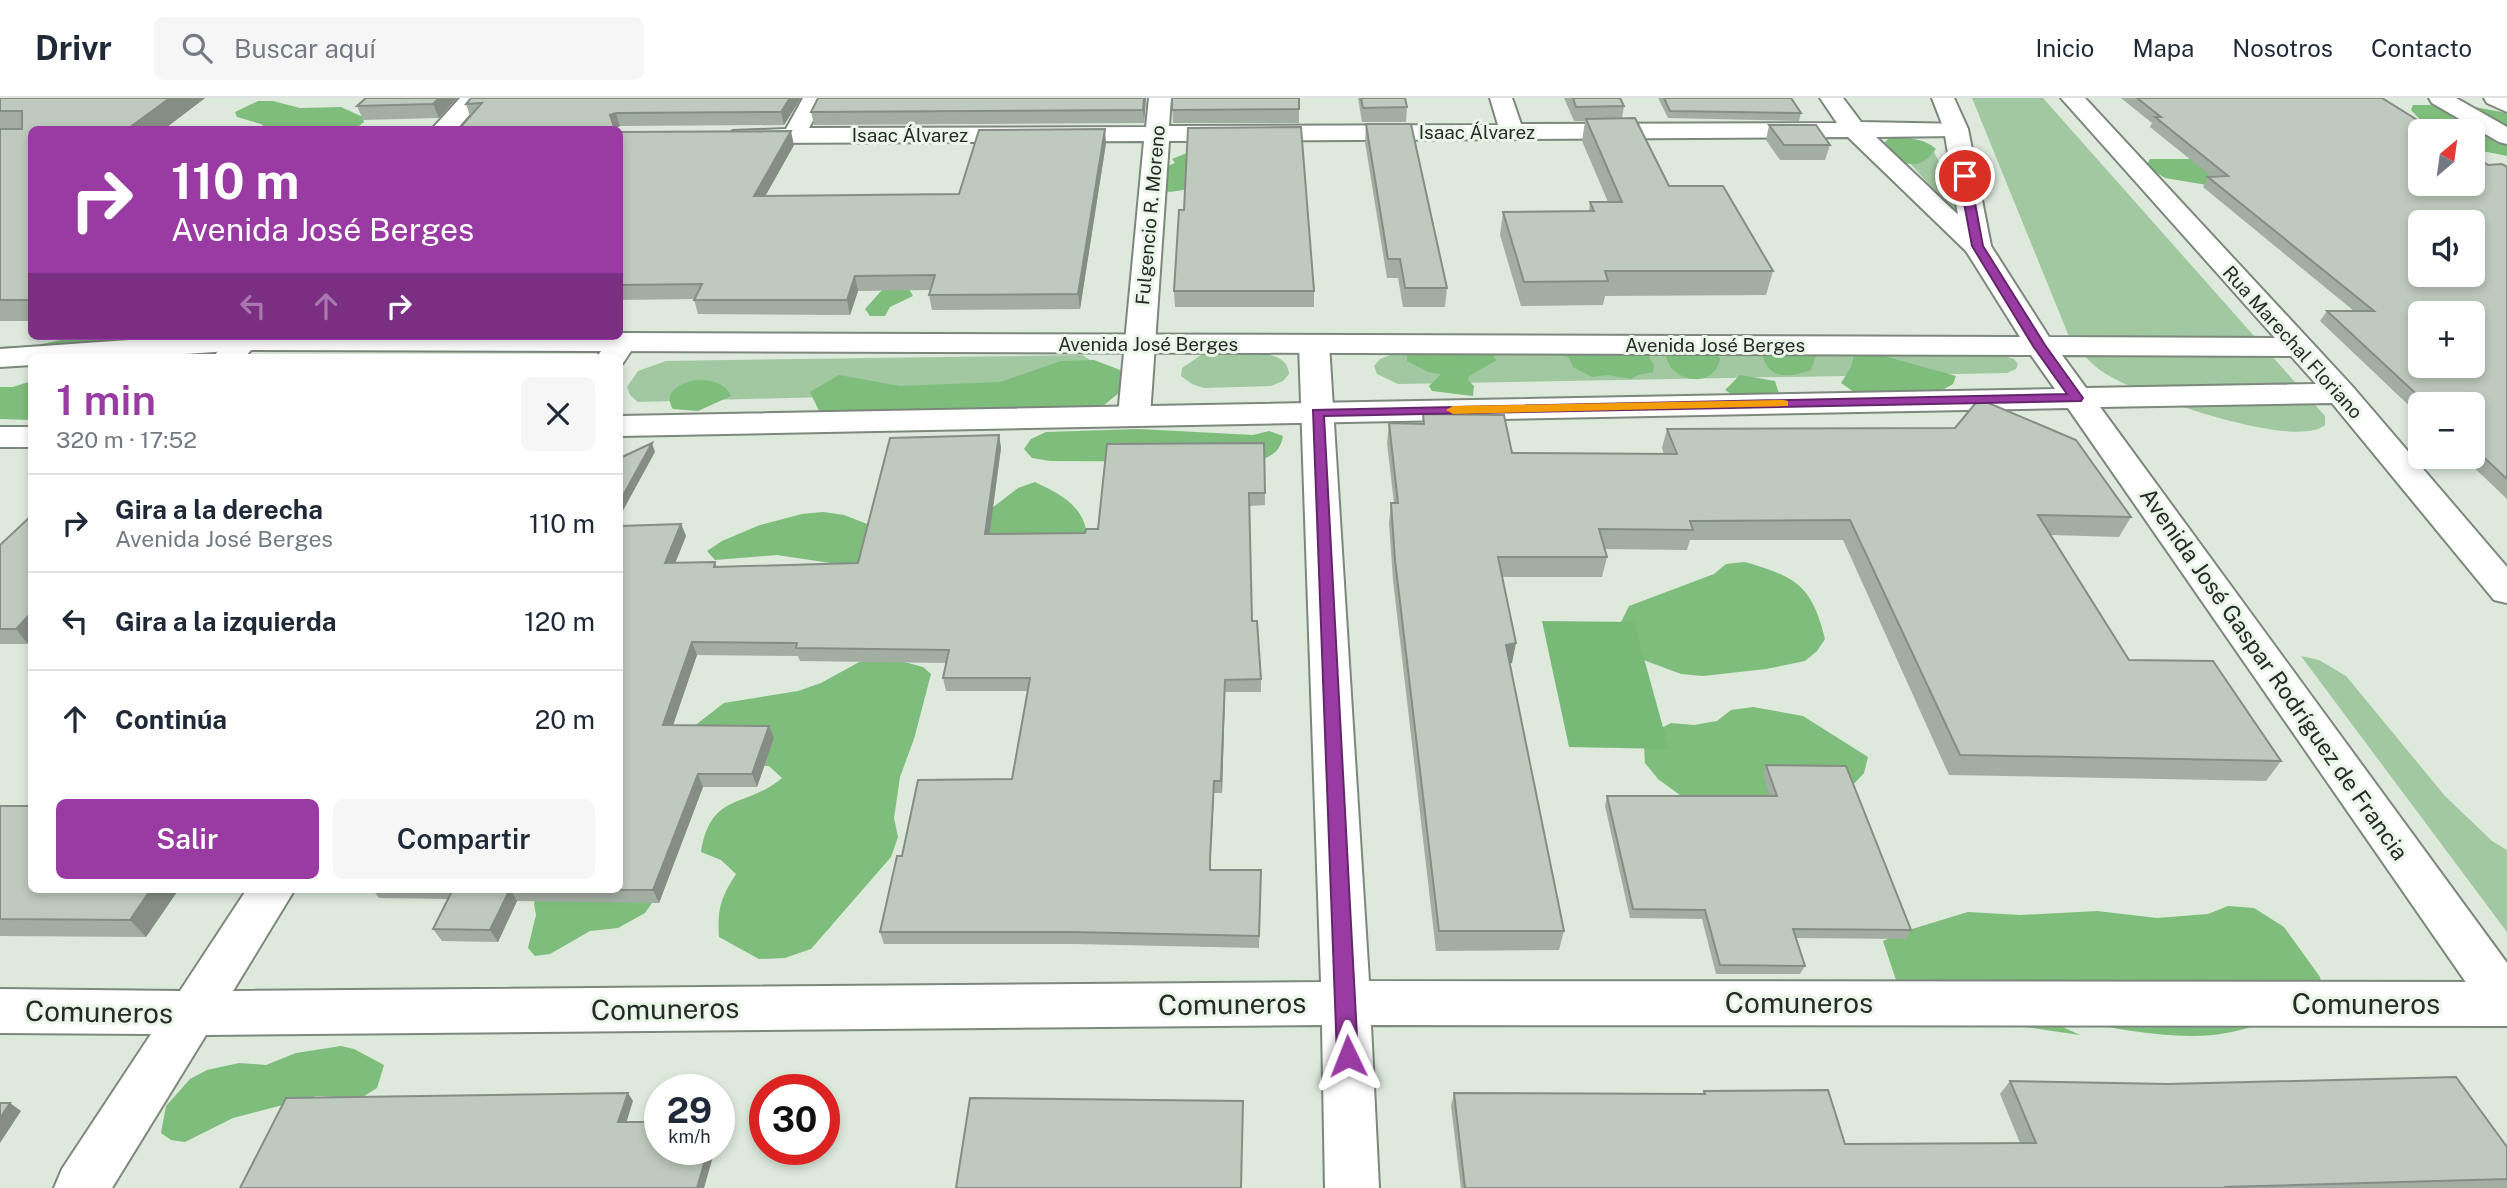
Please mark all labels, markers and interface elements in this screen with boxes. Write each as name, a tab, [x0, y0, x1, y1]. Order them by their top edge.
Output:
search box	[154, 17, 644, 80]
text: Drivr	[35, 29, 112, 67]
icon: search	[178, 29, 216, 67]
text: Buscar aquí	[234, 33, 376, 64]
text: Inicio	[2035, 34, 2094, 62]
text: Mapa	[2132, 34, 2194, 62]
text: Nosotros	[2232, 34, 2333, 62]
text: Contacto	[2371, 34, 2472, 62]
north arrow	[2408, 119, 2485, 196]
map controls	[2408, 119, 2485, 469]
street label: Isaac Álvarez	[1419, 121, 1535, 143]
street label: Isaac Álvarez	[852, 124, 968, 146]
street label: Fulgencio R. Moreno	[1131, 124, 1169, 306]
pin	[1935, 146, 1995, 206]
text: 110 m	[171, 152, 299, 210]
icon: right	[56, 154, 147, 245]
icon: arrive	[1946, 157, 1984, 195]
button: sound	[2408, 210, 2485, 287]
text: Avenida José Berges	[171, 211, 474, 248]
street label: Rua Marechal Floriano	[2219, 261, 2367, 423]
icon: left	[234, 287, 272, 325]
icon: ahead	[307, 287, 345, 325]
icon: right	[380, 287, 418, 325]
button: +	[2408, 301, 2485, 378]
street label: Avenida José Berges	[1058, 333, 1238, 355]
street label: Avenida José Berges	[1625, 334, 1805, 356]
text: 1 min	[56, 375, 156, 424]
button: close	[521, 377, 595, 451]
button: −	[2408, 392, 2485, 469]
text: 320 m · 17:52	[56, 426, 197, 453]
street label: Avenida José Gaspar Rodríguez de Francia	[2135, 482, 2414, 865]
text: Gira a la derecha	[115, 494, 323, 525]
icon: right	[56, 504, 94, 542]
text: 110 m	[529, 508, 595, 539]
text: Avenida José Berges	[115, 525, 333, 552]
icon: left	[56, 602, 94, 640]
text: Gira a la izquierda	[115, 606, 337, 637]
text: 120 m	[524, 606, 595, 637]
icon: ahead	[56, 700, 94, 738]
text: Continúa	[115, 704, 227, 735]
text: 20 m	[535, 704, 595, 735]
button: Salir	[56, 799, 319, 879]
button: Compartir	[333, 799, 595, 879]
street label: Comuneros	[1158, 986, 1306, 1021]
street label: Comuneros	[1725, 986, 1873, 1019]
street label: Comuneros	[2292, 987, 2440, 1020]
street label: Comuneros	[591, 991, 739, 1026]
street label: Comuneros	[25, 994, 173, 1029]
position arrow	[1311, 1019, 1385, 1093]
speed limit sign: 30	[749, 1074, 840, 1165]
text: 29	[667, 1090, 712, 1131]
text: km/h	[668, 1126, 711, 1147]

